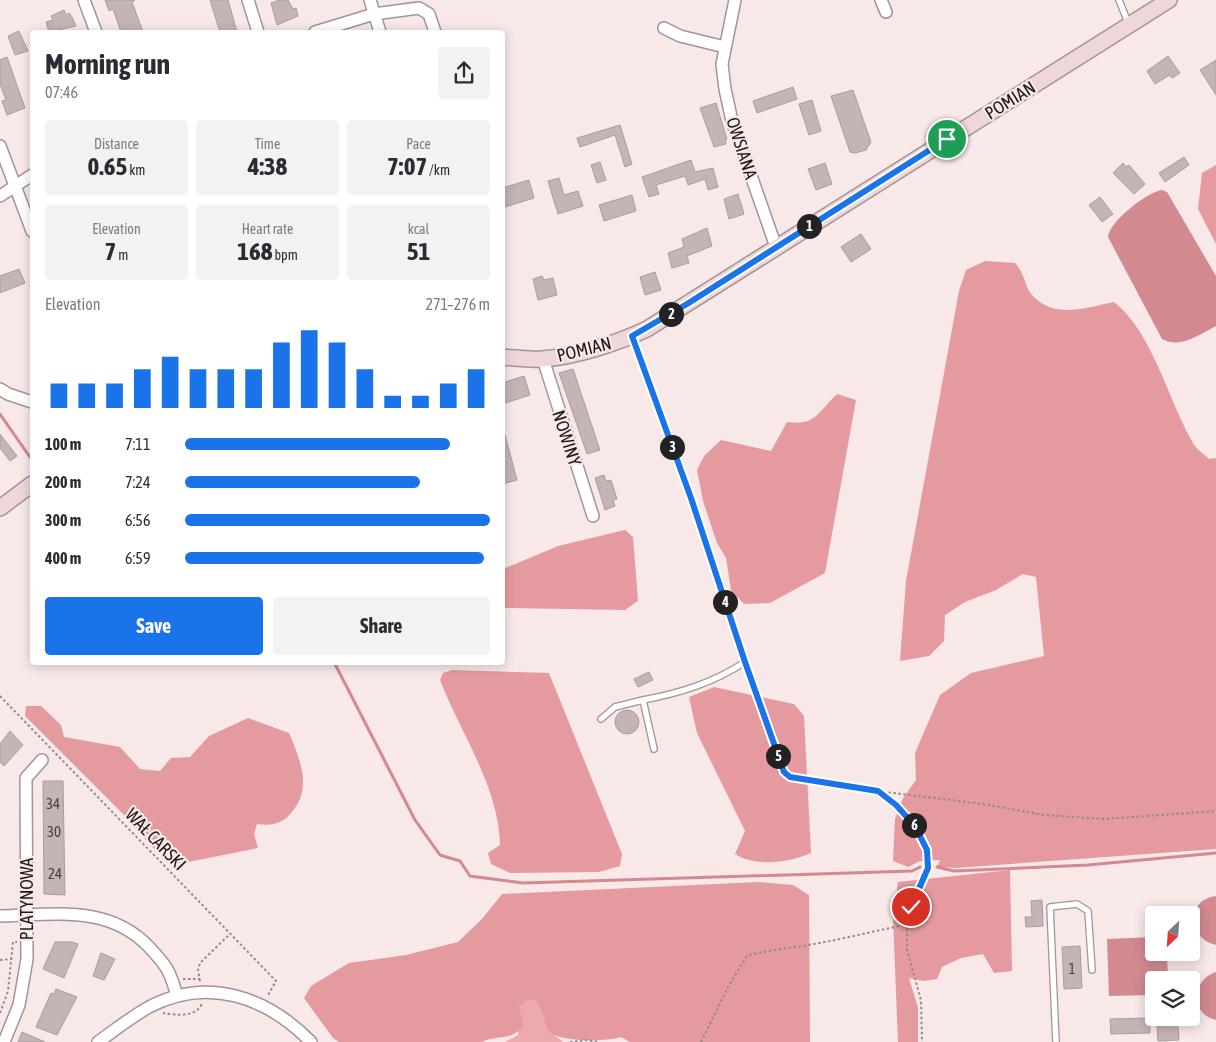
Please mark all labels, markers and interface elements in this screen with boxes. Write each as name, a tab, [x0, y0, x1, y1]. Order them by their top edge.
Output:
button: share	[438, 47, 490, 99]
text: Morning run	[45, 48, 170, 80]
street label: POMIAN	[981, 76, 1039, 124]
text: 07:46	[45, 83, 78, 101]
street label: OWSIANA	[722, 114, 762, 182]
pin	[926, 118, 968, 160]
icon: arrive	[933, 125, 961, 153]
text: Distance	[94, 136, 139, 152]
text: Time	[255, 136, 280, 152]
text: Pace	[406, 136, 431, 152]
text: 0.65	[88, 152, 127, 180]
text: 4:38	[248, 152, 287, 180]
text: 7:07	[387, 152, 427, 180]
text: km	[127, 162, 145, 178]
text: /km	[427, 162, 450, 178]
pin: 1	[796, 214, 822, 238]
text: 1	[806, 218, 813, 234]
text: Elevation	[92, 221, 141, 237]
text: Heart rate	[242, 221, 293, 237]
text: kcal	[408, 221, 429, 237]
text: 7	[105, 237, 116, 265]
text: 168	[237, 237, 272, 265]
text: 51	[407, 237, 430, 265]
text: m	[116, 247, 128, 263]
text: bpm	[272, 247, 298, 263]
text: Elevation	[45, 295, 100, 313]
text: 271–276 m	[426, 295, 490, 313]
pin: 2	[658, 302, 684, 326]
text: 2	[668, 306, 675, 322]
street label: POMIAN	[555, 332, 613, 366]
street label: NOWINY	[548, 408, 586, 468]
pin: 3	[660, 434, 684, 460]
text: 100 m	[45, 435, 81, 453]
text: 7:11	[125, 435, 150, 453]
text: 3	[669, 439, 676, 455]
text: 200 m	[45, 473, 81, 491]
text: 7:24	[125, 473, 150, 491]
text: 300 m	[45, 511, 81, 529]
text: 6:56	[125, 511, 150, 529]
text: 400 m	[45, 549, 81, 567]
text: 6:59	[125, 549, 150, 567]
pin: 4	[712, 590, 738, 614]
text: 4	[722, 594, 729, 610]
button: Save	[45, 597, 263, 655]
button: Share	[273, 597, 490, 655]
pin: 5	[766, 744, 790, 768]
text: 5	[775, 748, 782, 764]
house number: 34	[46, 795, 60, 812]
street label: WAŁ CARSKI	[121, 804, 191, 874]
pin: 6	[902, 812, 926, 838]
text: 6	[911, 817, 918, 833]
house number: 30	[47, 823, 61, 840]
street label: PLATYNOWA	[16, 858, 37, 940]
house number: 24	[48, 865, 62, 882]
pin	[890, 886, 932, 928]
icon: check	[897, 893, 925, 921]
north arrow	[1145, 906, 1200, 961]
map controls	[1145, 906, 1200, 1026]
house number: 1	[1068, 960, 1076, 977]
button: layers	[1145, 971, 1200, 1026]

